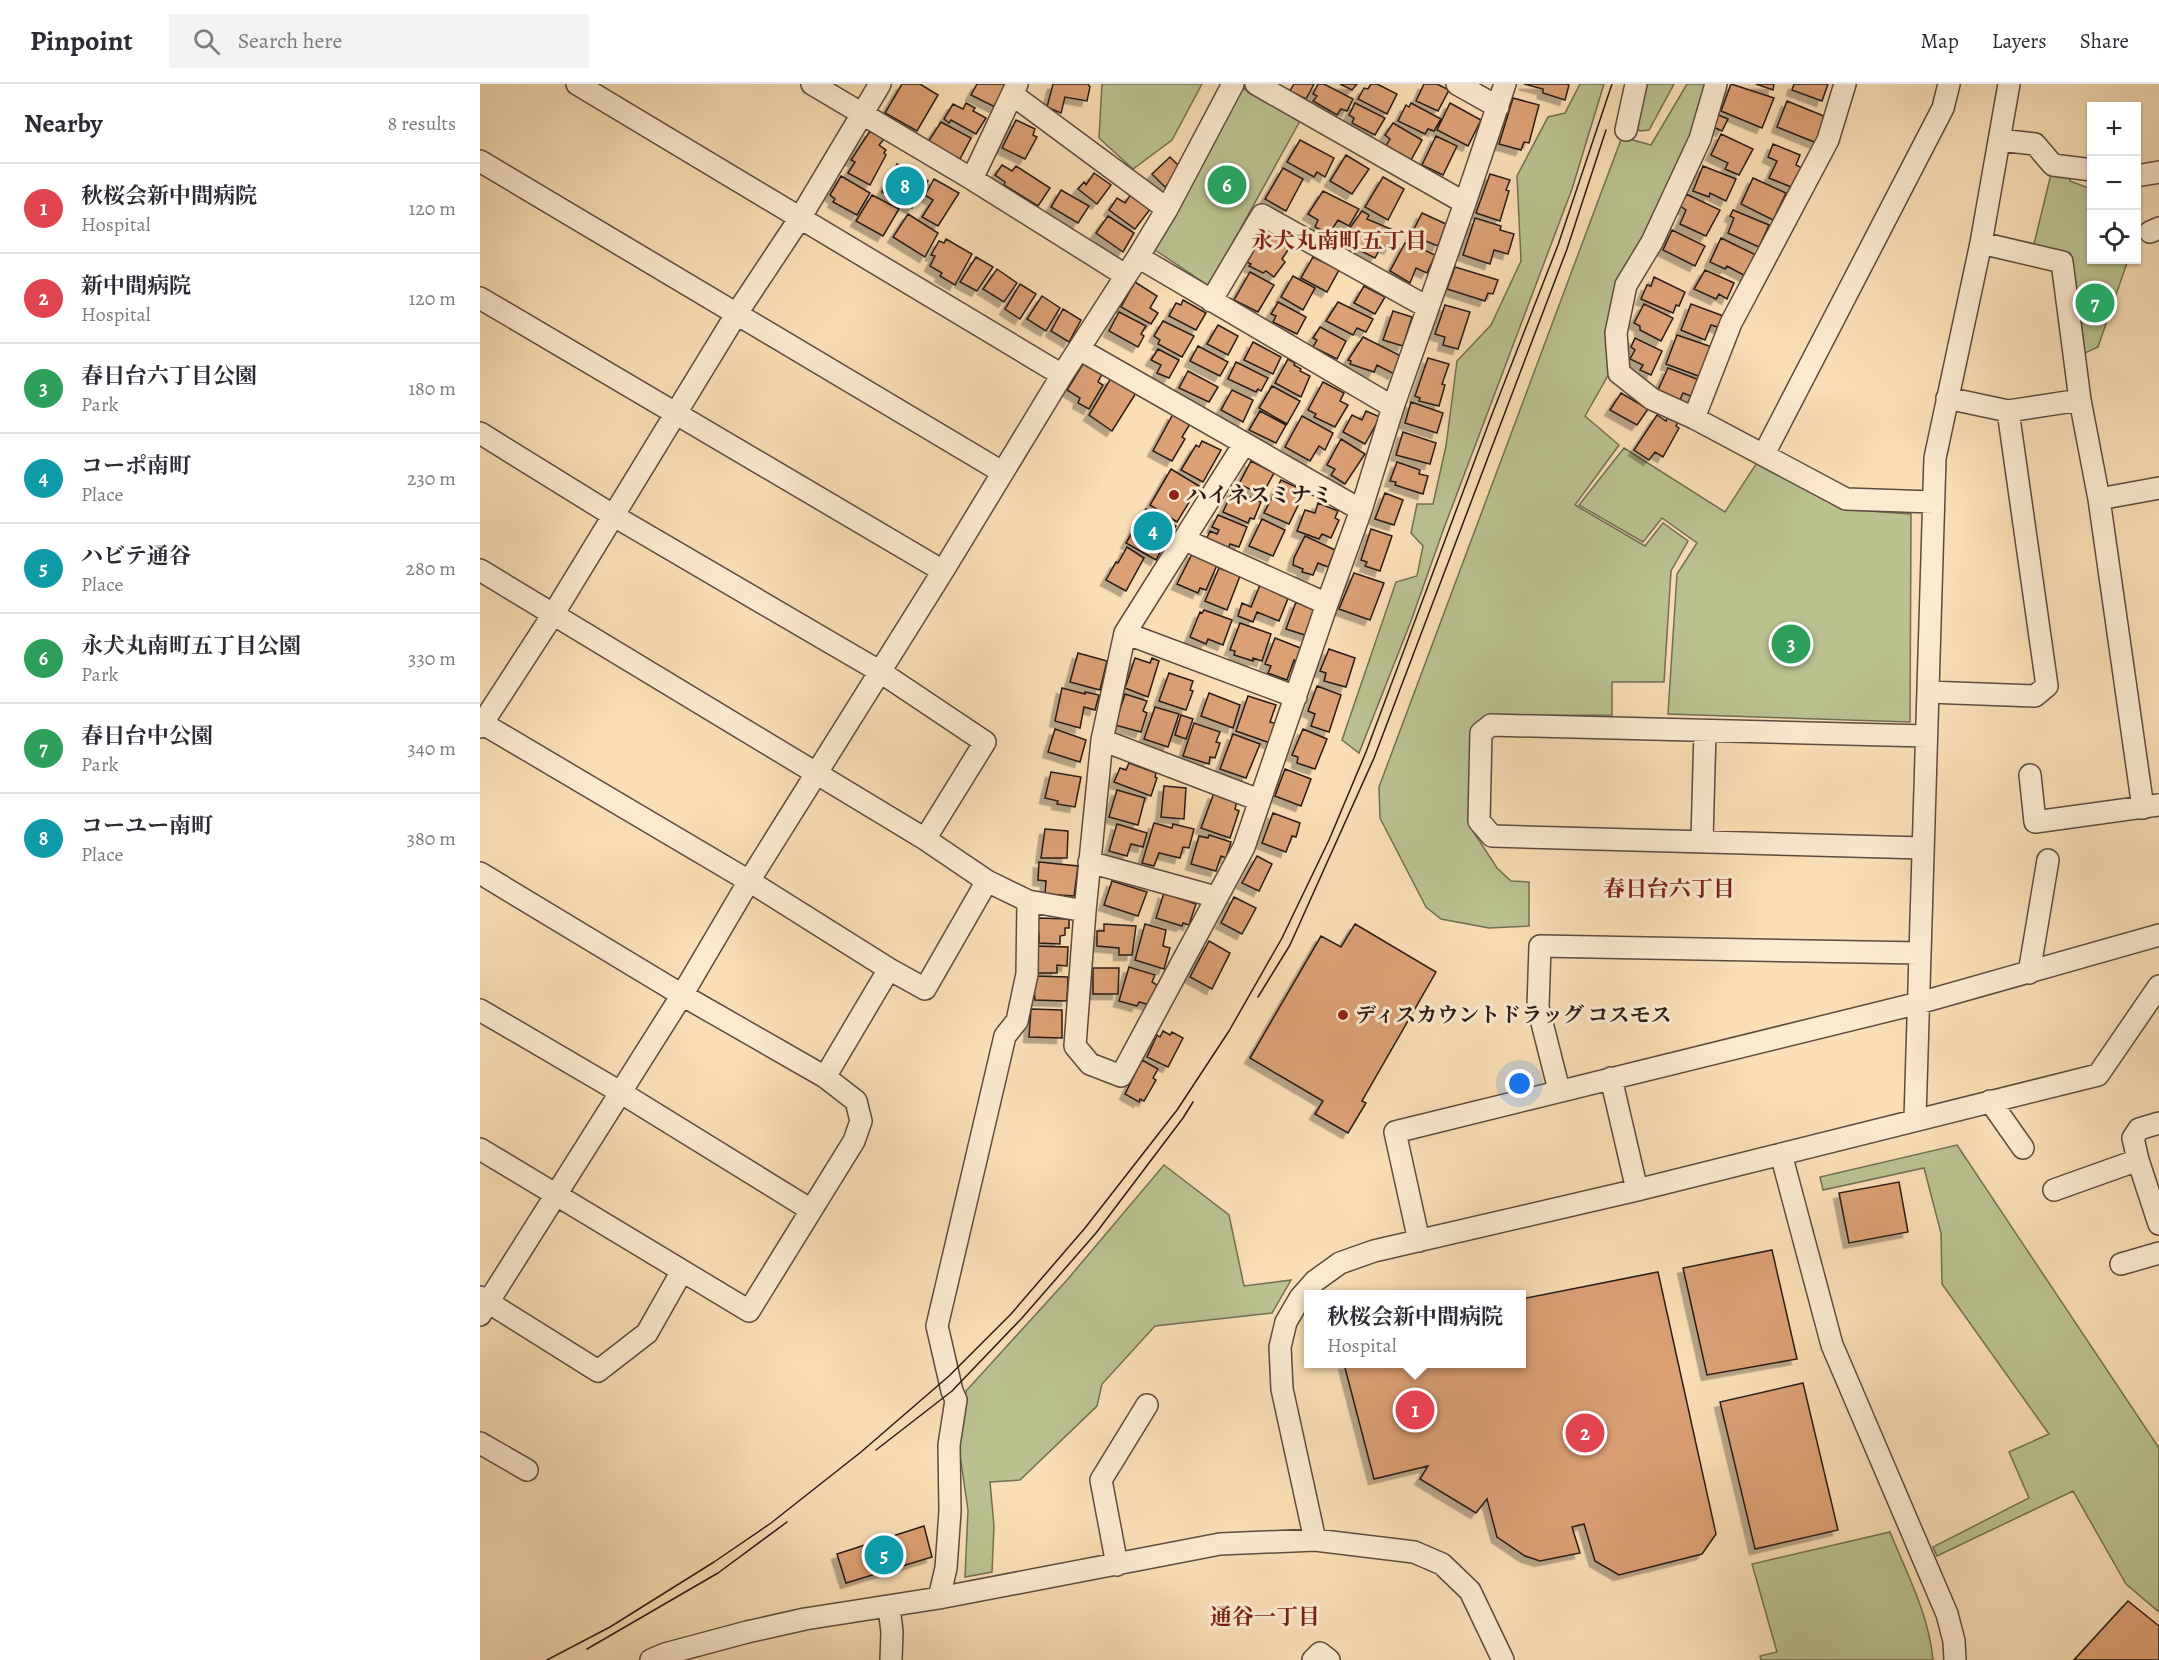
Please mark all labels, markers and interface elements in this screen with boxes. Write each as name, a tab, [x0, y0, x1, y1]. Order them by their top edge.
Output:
search box	[169, 14, 589, 68]
text: Pinpoint	[30, 22, 133, 60]
icon: search	[190, 25, 223, 58]
text: Search here	[238, 26, 342, 56]
text: Map	[1920, 27, 1959, 55]
text: Layers	[1992, 27, 2047, 55]
text: Share	[2080, 27, 2129, 55]
map controls	[2087, 102, 2141, 264]
button: +	[2087, 102, 2141, 156]
text: Nearby	[24, 106, 103, 141]
text: 8 results	[388, 110, 456, 137]
button: −	[2087, 156, 2141, 210]
pin: 6	[1208, 162, 1246, 208]
pin: 8	[886, 164, 924, 208]
text: 秋桜会新中間病院	[81, 181, 257, 211]
text: 1	[40, 195, 47, 222]
text: 120 m	[408, 195, 456, 222]
button: locate	[2087, 210, 2141, 264]
text: Hospital	[81, 211, 151, 238]
district label: 永犬丸南町五丁目	[1251, 226, 1427, 256]
text: 新中間病院	[81, 271, 191, 301]
pin: 7	[2076, 280, 2114, 326]
text: 2	[39, 285, 48, 312]
text: 120 m	[408, 285, 456, 312]
text: Hospital	[81, 301, 151, 328]
text: 春日台六丁目公園	[81, 361, 257, 391]
text: 3	[39, 375, 48, 402]
text: 180 m	[408, 375, 456, 402]
text: Park	[81, 391, 119, 418]
text: コーポ南町	[81, 451, 191, 481]
text: 4	[39, 465, 48, 492]
text: 230 m	[407, 465, 456, 492]
text: Place	[81, 481, 123, 508]
place label: ハイネスミナミ	[1186, 481, 1333, 509]
marker: ハイネスミナミ	[1167, 488, 1181, 502]
pin: 4	[1134, 508, 1172, 554]
text: ハビテ通谷	[81, 541, 191, 571]
text: 5	[39, 555, 48, 582]
text: 280 m	[406, 555, 456, 582]
text: Place	[81, 571, 123, 598]
pin: 3	[1772, 622, 1810, 666]
text: 永犬丸南町五丁目公園	[81, 631, 301, 661]
text: 6	[39, 645, 48, 672]
text: 330 m	[408, 645, 456, 672]
text: Park	[81, 661, 119, 688]
text: 春日台中公園	[81, 721, 213, 751]
text: 7	[39, 735, 48, 762]
text: 340 m	[407, 735, 456, 762]
text: Park	[81, 751, 119, 778]
text: コーユー南町	[81, 811, 213, 841]
text: 8	[39, 825, 48, 852]
text: 380 m	[407, 825, 456, 852]
text: Place	[81, 841, 123, 868]
district label: 春日台六丁目	[1603, 874, 1735, 904]
place label: ディスカウントドラッグ コスモス	[1355, 1001, 1672, 1029]
marker: ディスカウントドラッグ コスモス	[1336, 1008, 1350, 1022]
your location	[1505, 1069, 1534, 1098]
popup	[1304, 1290, 1526, 1368]
text: 秋桜会新中間病院	[1327, 1302, 1503, 1332]
text: Hospital	[1327, 1332, 1397, 1359]
pin: 1	[1396, 1388, 1434, 1432]
pin: 2	[1566, 1410, 1604, 1456]
pin: 5	[864, 1532, 904, 1578]
district label: 通谷一丁目	[1210, 1602, 1320, 1632]

